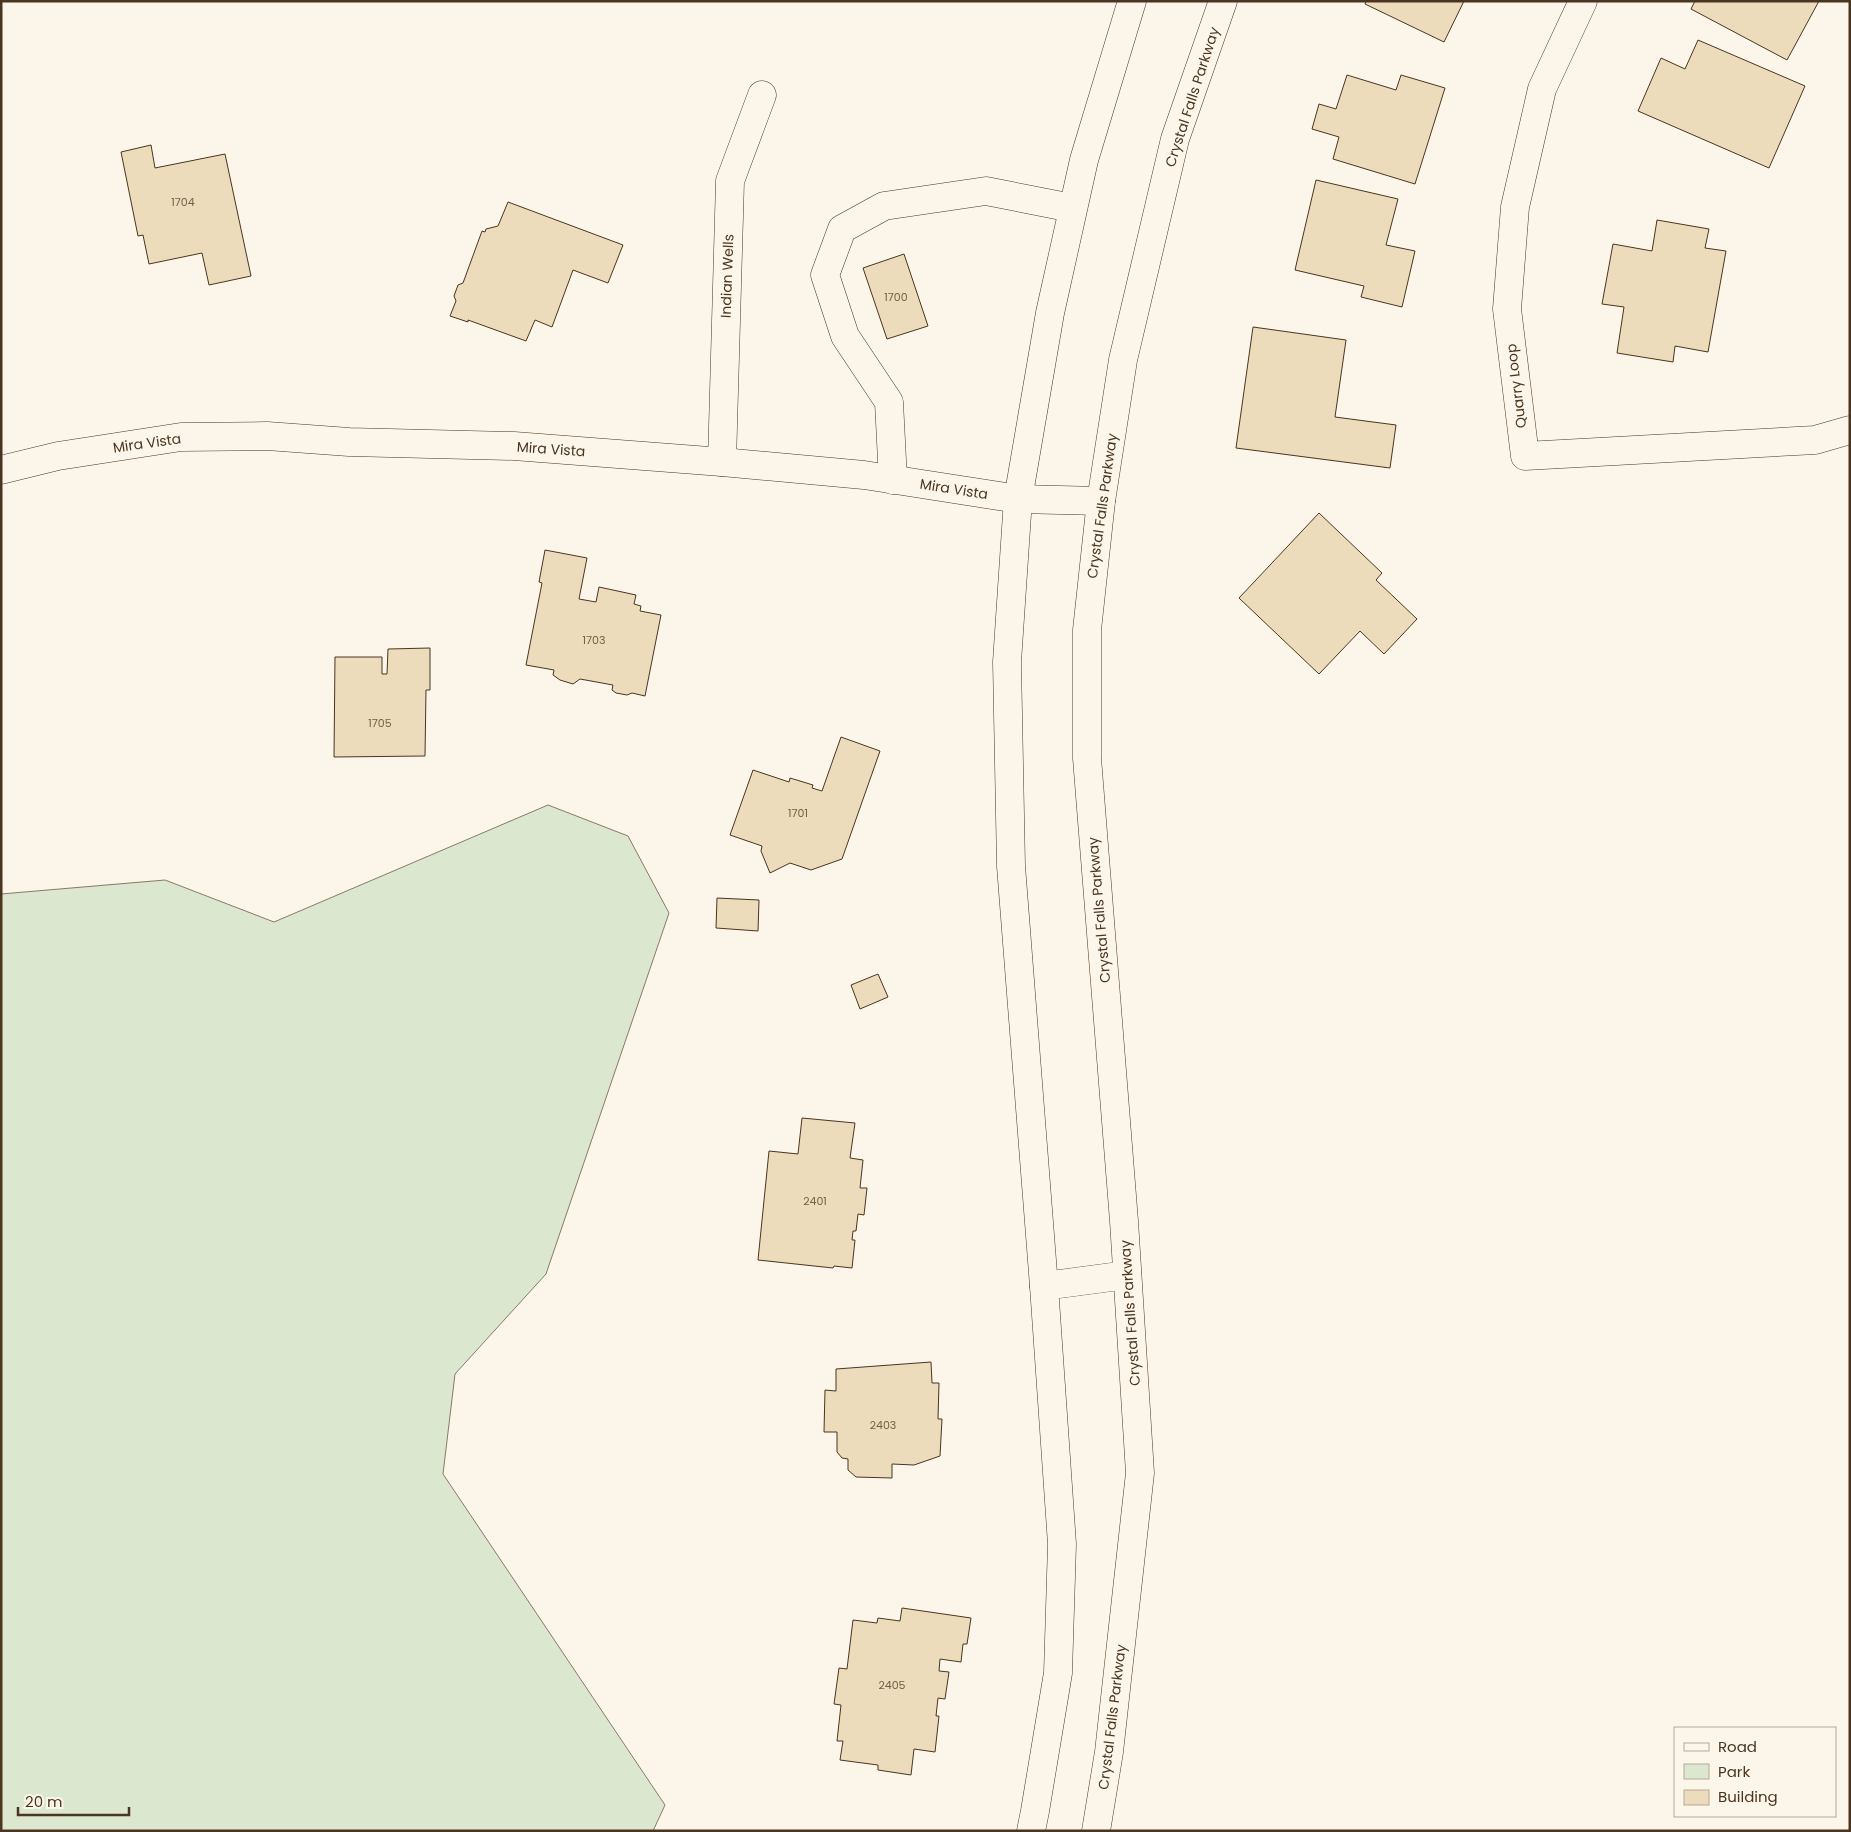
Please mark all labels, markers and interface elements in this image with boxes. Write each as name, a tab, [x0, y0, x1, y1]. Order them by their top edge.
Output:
street label: Crystal Falls Parkway	[1160, 24, 1224, 170]
house number: 1704	[171, 194, 195, 210]
street label: Indian Wells	[716, 234, 738, 318]
house number: 1700	[884, 289, 908, 305]
street label: Quarry Loop	[1501, 343, 1531, 429]
street label: Mira Vista	[112, 428, 182, 458]
street label: Crystal Falls Parkway	[1082, 432, 1122, 580]
street label: Mira Vista	[516, 437, 586, 461]
street label: Mira Vista	[919, 474, 989, 504]
house number: 1703	[583, 632, 605, 648]
house number: 1705	[368, 715, 392, 731]
house number: 1701	[788, 805, 808, 821]
street label: Crystal Falls Parkway	[1083, 836, 1115, 984]
house number: 2401	[803, 1193, 827, 1209]
street label: Crystal Falls Parkway	[1115, 1239, 1145, 1387]
house number: 2403	[870, 1417, 896, 1433]
street label: Crystal Falls Parkway	[1093, 1643, 1131, 1791]
house number: 2405	[878, 1677, 906, 1693]
legend	[1674, 1727, 1836, 1817]
text: Road	[1718, 1736, 1757, 1757]
text: Park	[1718, 1761, 1750, 1782]
scale bar	[18, 1784, 129, 1816]
text: Building	[1718, 1786, 1778, 1807]
text: 20 m	[25, 1791, 63, 1812]

